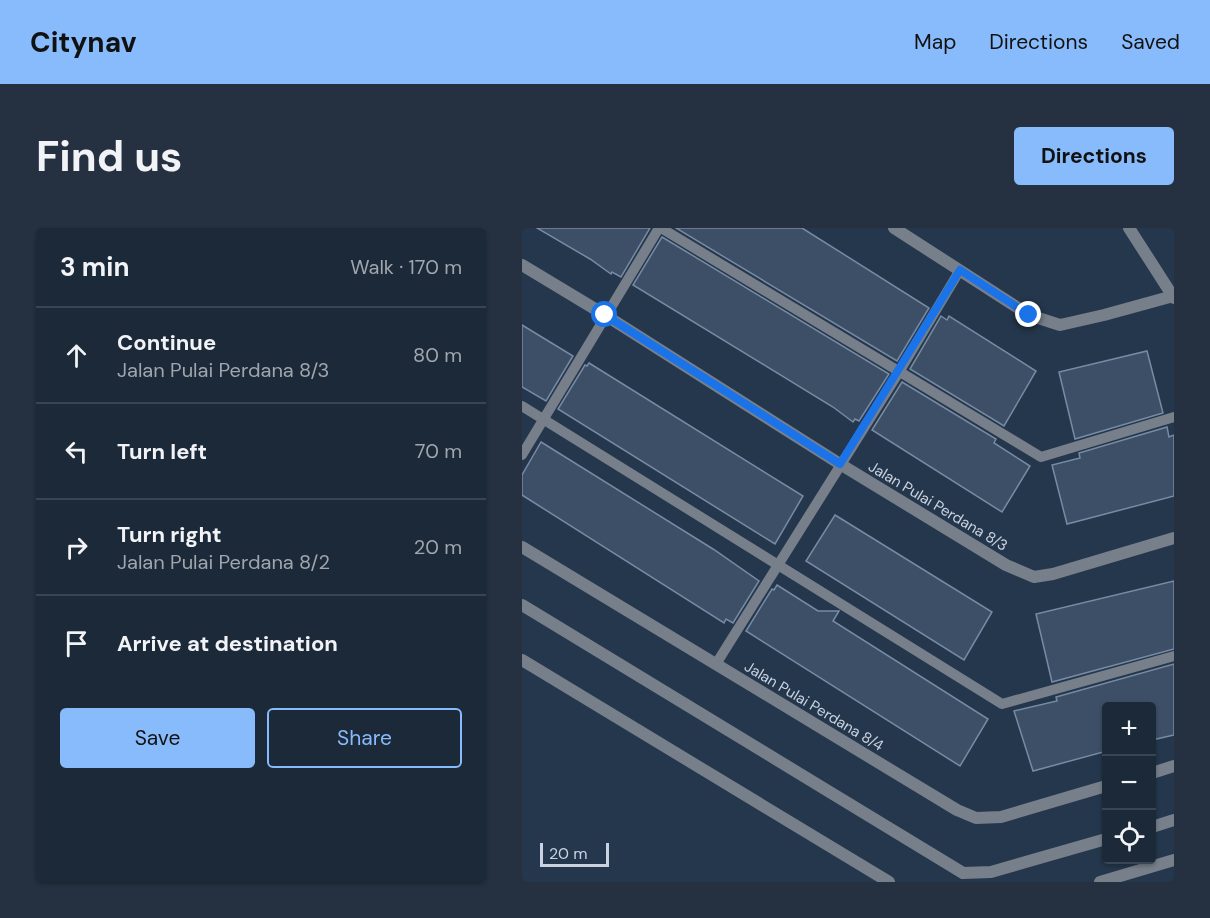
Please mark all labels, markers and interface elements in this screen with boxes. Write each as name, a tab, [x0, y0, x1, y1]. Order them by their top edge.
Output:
text: Citynav	[30, 24, 136, 61]
text: Map	[914, 28, 956, 56]
text: Directions	[989, 28, 1088, 56]
text: Saved	[1121, 28, 1180, 56]
button: Directions	[1014, 127, 1174, 185]
text: Find us	[36, 129, 182, 184]
text: 3 min	[60, 250, 129, 284]
text: Walk · 170 m	[350, 254, 462, 280]
route start	[591, 301, 617, 327]
route end	[1015, 301, 1041, 327]
text: Continue	[117, 328, 216, 357]
icon: ahead	[60, 339, 93, 372]
text: 80 m	[413, 342, 462, 368]
text: Jalan Pulai Perdana 8/3	[117, 357, 329, 383]
icon: left	[60, 435, 93, 468]
text: Turn left	[117, 437, 207, 466]
text: 70 m	[415, 438, 462, 464]
street label: Jalan Pulai Perdana 8/3	[865, 456, 1011, 556]
text: Turn right	[117, 520, 222, 549]
icon: right	[60, 531, 93, 564]
text: 20 m	[414, 534, 462, 560]
text: Jalan Pulai Perdana 8/2	[117, 549, 330, 575]
icon: arrive	[60, 627, 93, 660]
text: Arrive at destination	[117, 629, 338, 658]
street label: Jalan Pulai Perdana 8/4	[741, 656, 887, 756]
map controls	[1102, 702, 1156, 864]
button: +	[1102, 702, 1156, 756]
button: Save	[60, 708, 255, 768]
button: Share	[267, 708, 462, 768]
button: −	[1102, 756, 1156, 810]
button: locate	[1102, 810, 1156, 864]
scale bar	[540, 840, 609, 868]
text: 20 m	[549, 843, 588, 864]

